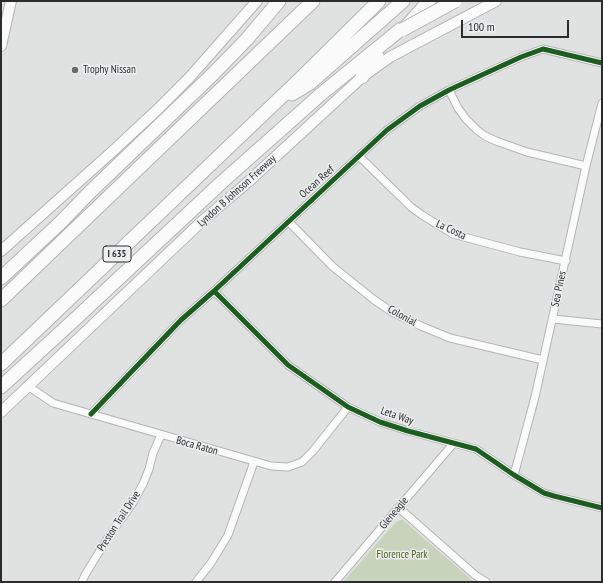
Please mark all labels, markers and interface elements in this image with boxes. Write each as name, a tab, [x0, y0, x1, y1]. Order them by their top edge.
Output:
scale bar	[463, 12, 571, 38]
text: 100 m	[468, 19, 495, 34]
place label: Trophy Nissan	[83, 63, 136, 77]
marker: Trophy Nissan	[70, 65, 80, 75]
street label: Lyndon B Johnson Freeway	[195, 152, 279, 230]
street label: Ocean Reef	[297, 163, 337, 201]
street label: La Costa	[434, 217, 468, 243]
road number: I 635	[103, 246, 131, 262]
street label: Sea Pines	[549, 270, 569, 308]
street label: Colonial	[385, 303, 419, 329]
street label: Leta Way	[379, 404, 415, 428]
street label: Boca Raton	[175, 434, 219, 458]
street label: Preston Trail Drive	[95, 488, 143, 554]
street label: Gleneagle	[377, 494, 411, 532]
park label: Florence Park	[376, 548, 428, 562]

